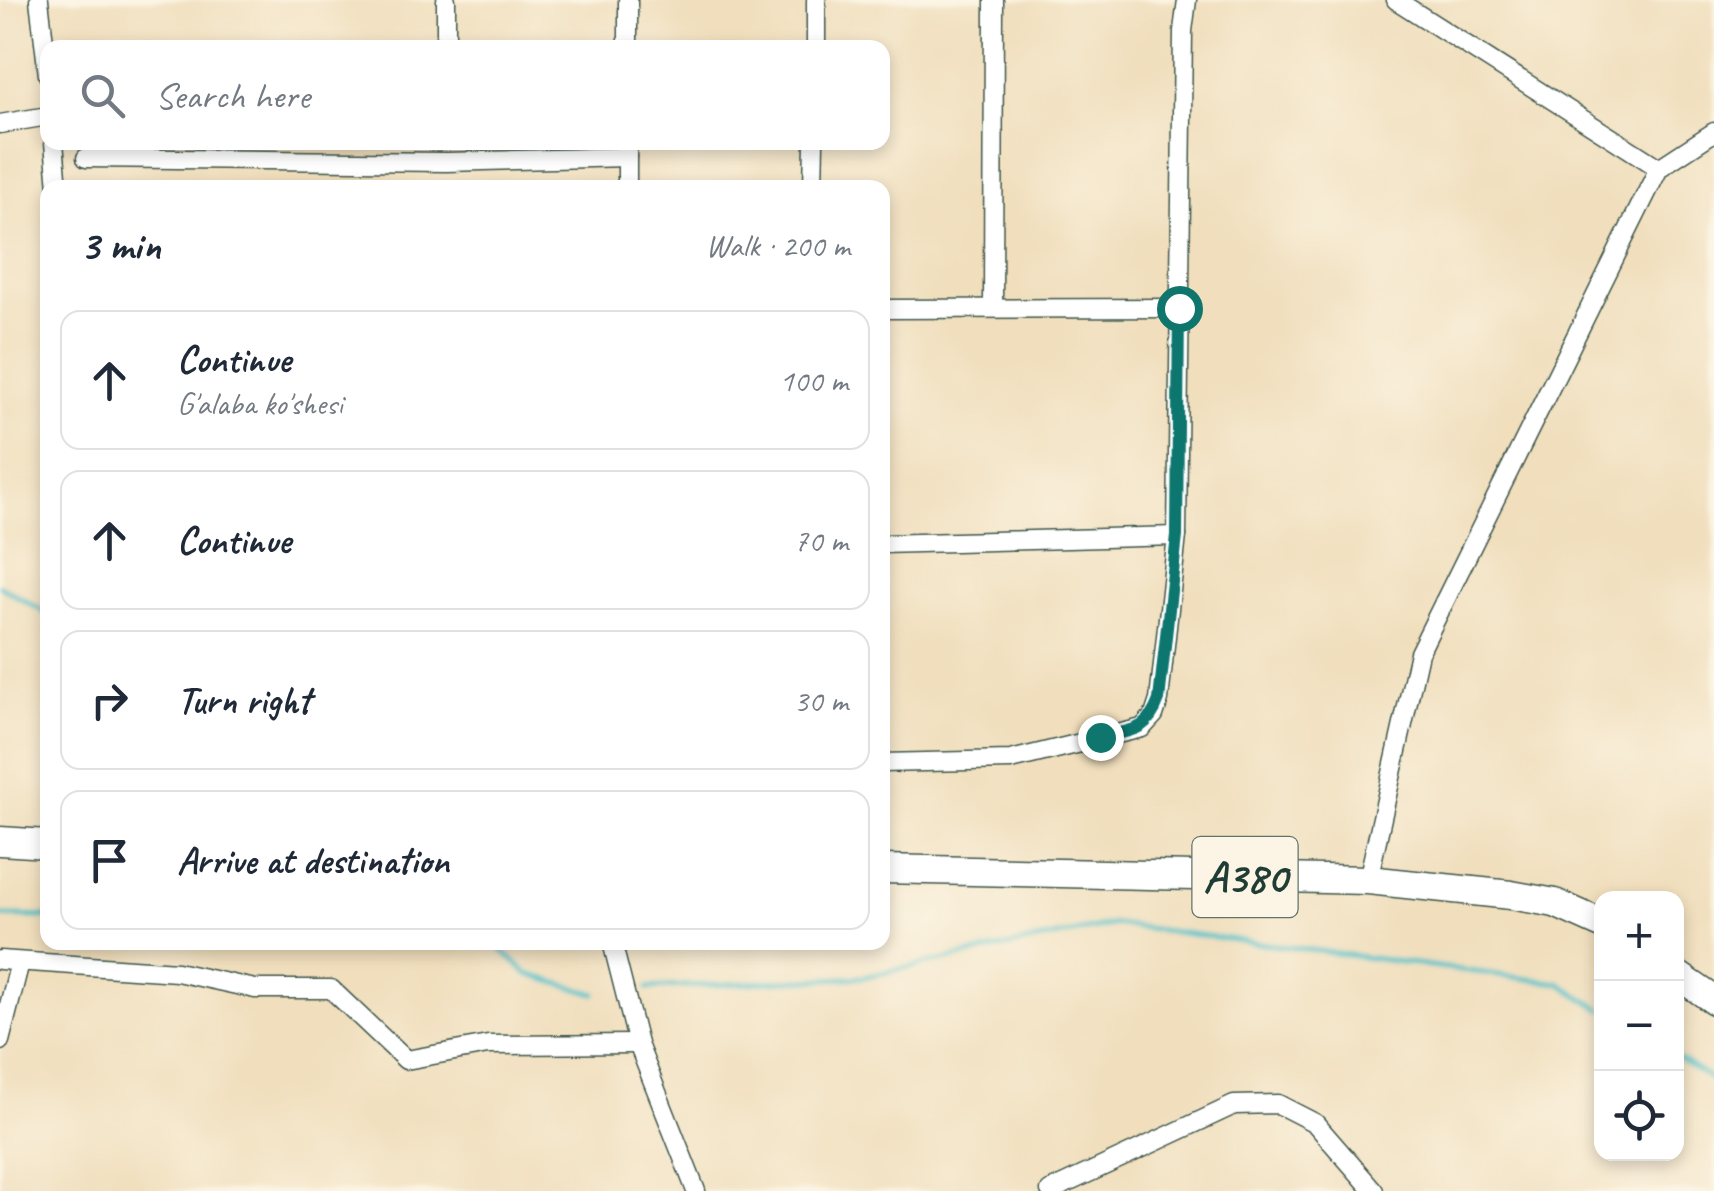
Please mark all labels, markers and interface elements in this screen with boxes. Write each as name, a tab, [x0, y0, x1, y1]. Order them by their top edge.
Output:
search box	[40, 40, 890, 150]
icon: search	[75, 68, 130, 123]
text: Search here	[155, 72, 310, 119]
text: 3 min	[80, 219, 160, 272]
text: Walk · 200 m	[706, 225, 850, 266]
route start	[1157, 286, 1203, 332]
text: Continue	[177, 336, 291, 383]
icon: ahead	[82, 353, 137, 408]
text: 100 m	[779, 360, 848, 401]
text: G'alaba ko'shesi	[177, 383, 343, 424]
icon: ahead	[82, 513, 137, 568]
text: Continue	[177, 517, 291, 564]
text: 70 m	[794, 520, 848, 561]
icon: right	[82, 673, 137, 728]
text: Turn right	[177, 677, 311, 724]
text: 30 m	[794, 680, 848, 721]
route end	[1078, 715, 1124, 761]
icon: arrive	[82, 833, 137, 888]
text: Arrive at destination	[177, 837, 449, 884]
road number: A380	[1192, 837, 1298, 917]
map controls	[1594, 891, 1684, 1161]
button: +	[1594, 891, 1684, 981]
button: −	[1594, 981, 1684, 1071]
button: locate	[1594, 1071, 1684, 1161]

